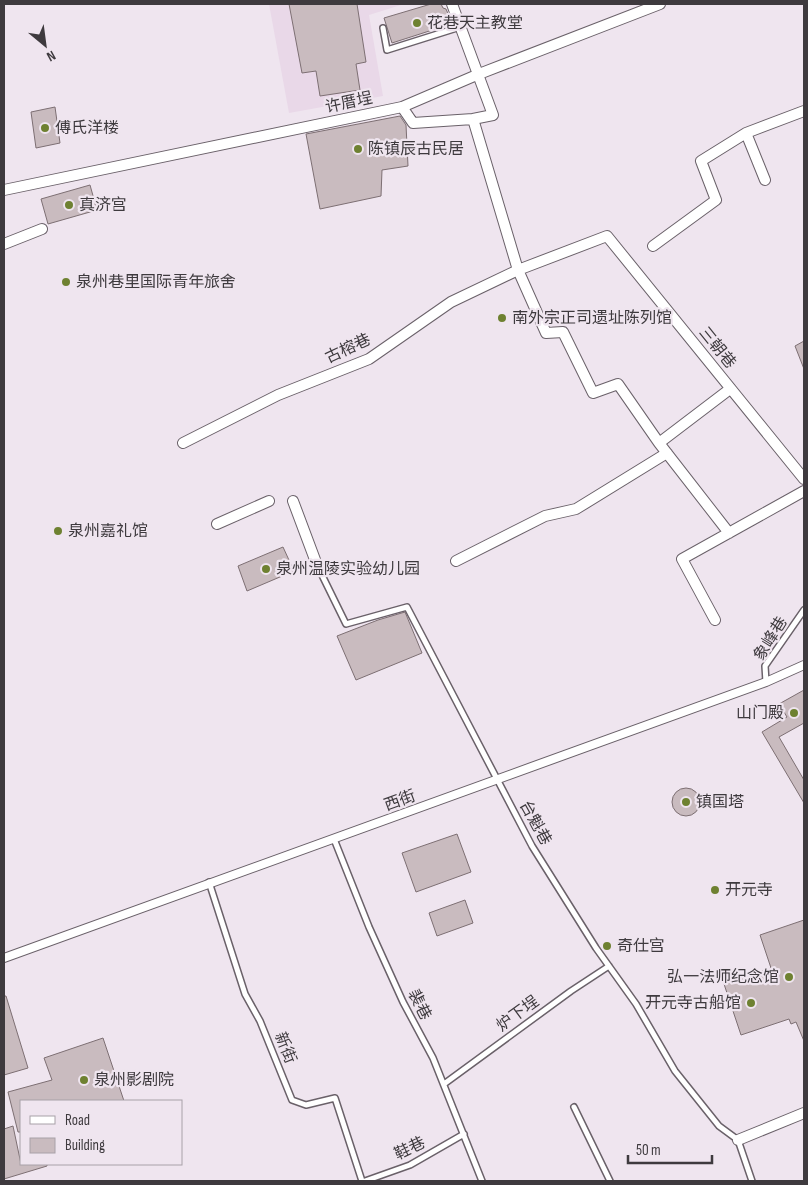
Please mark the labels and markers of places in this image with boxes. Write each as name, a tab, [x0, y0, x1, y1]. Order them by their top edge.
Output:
place label: 花巷天主教堂	[427, 14, 523, 33]
marker: 花巷天主教堂	[411, 17, 423, 29]
place label: 傅氏洋楼	[55, 119, 119, 138]
marker: 傅氏洋楼	[39, 122, 51, 134]
place label: 陈镇辰古民居	[368, 140, 464, 159]
marker: 陈镇辰古民居	[352, 143, 364, 155]
place label: 真济宫	[79, 196, 127, 215]
marker: 真济宫	[63, 199, 75, 211]
place label: 泉州巷里国际青年旅舍	[76, 273, 236, 292]
marker: 泉州巷里国际青年旅舍	[60, 276, 72, 288]
place label: 南外宗正司遗址陈列馆	[512, 309, 672, 328]
marker: 南外宗正司遗址陈列馆	[496, 312, 508, 324]
place label: 泉州嘉礼馆	[68, 522, 148, 541]
marker: 泉州嘉礼馆	[52, 525, 64, 537]
place label: 泉州温陵实验幼儿园	[276, 560, 420, 579]
marker: 泉州温陵实验幼儿园	[260, 563, 272, 575]
place label: 山门殿	[736, 704, 784, 723]
marker: 山门殿	[788, 707, 800, 719]
place label: 镇国塔	[696, 793, 744, 812]
marker: 镇国塔	[680, 796, 692, 808]
place label: 开元寺	[725, 881, 773, 900]
marker: 开元寺	[709, 884, 721, 896]
place label: 奇仕宫	[617, 937, 665, 956]
marker: 奇仕宫	[601, 940, 613, 952]
place label: 弘一法师纪念馆	[667, 968, 779, 987]
marker: 弘一法师纪念馆	[783, 971, 795, 983]
place label: 开元寺古船馆	[645, 994, 741, 1013]
marker: 开元寺古船馆	[745, 997, 757, 1009]
place label: 泉州影剧院	[94, 1071, 174, 1090]
marker: 泉州影剧院	[78, 1074, 90, 1086]

